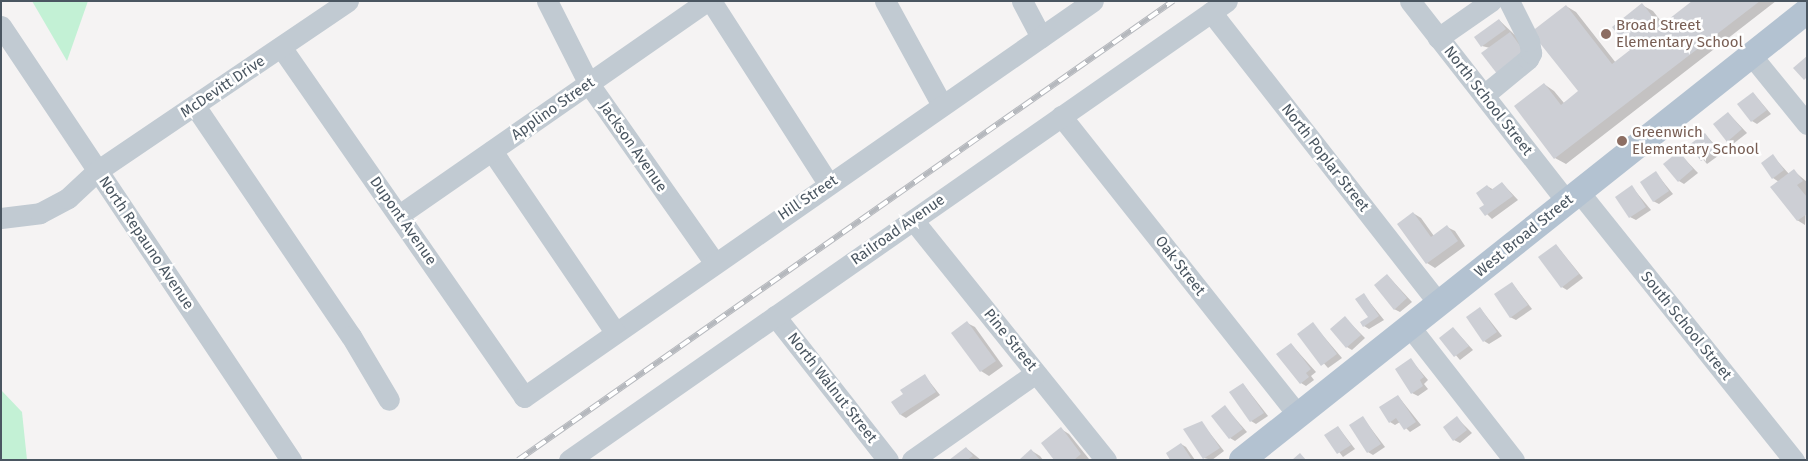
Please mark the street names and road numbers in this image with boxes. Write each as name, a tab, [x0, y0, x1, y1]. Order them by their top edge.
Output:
street label: North School Street	[1440, 43, 1536, 159]
street label: McDevitt Drive	[177, 52, 269, 122]
street label: Applino Street	[508, 74, 598, 144]
street label: Jackson Avenue	[595, 98, 671, 196]
street label: North Poplar Street	[1277, 101, 1373, 215]
street label: Hill Street	[775, 172, 841, 224]
street label: North Repauno Avenue	[95, 173, 197, 313]
street label: Dupont Avenue	[366, 173, 440, 269]
street label: Railroad Avenue	[848, 191, 948, 269]
street label: West Broad Street	[1471, 191, 1577, 281]
street label: Oak Street	[1151, 233, 1209, 299]
street label: South School Street	[1637, 268, 1735, 384]
street label: Pine Street	[980, 305, 1040, 375]
street label: North Walnut Street	[783, 329, 881, 447]

